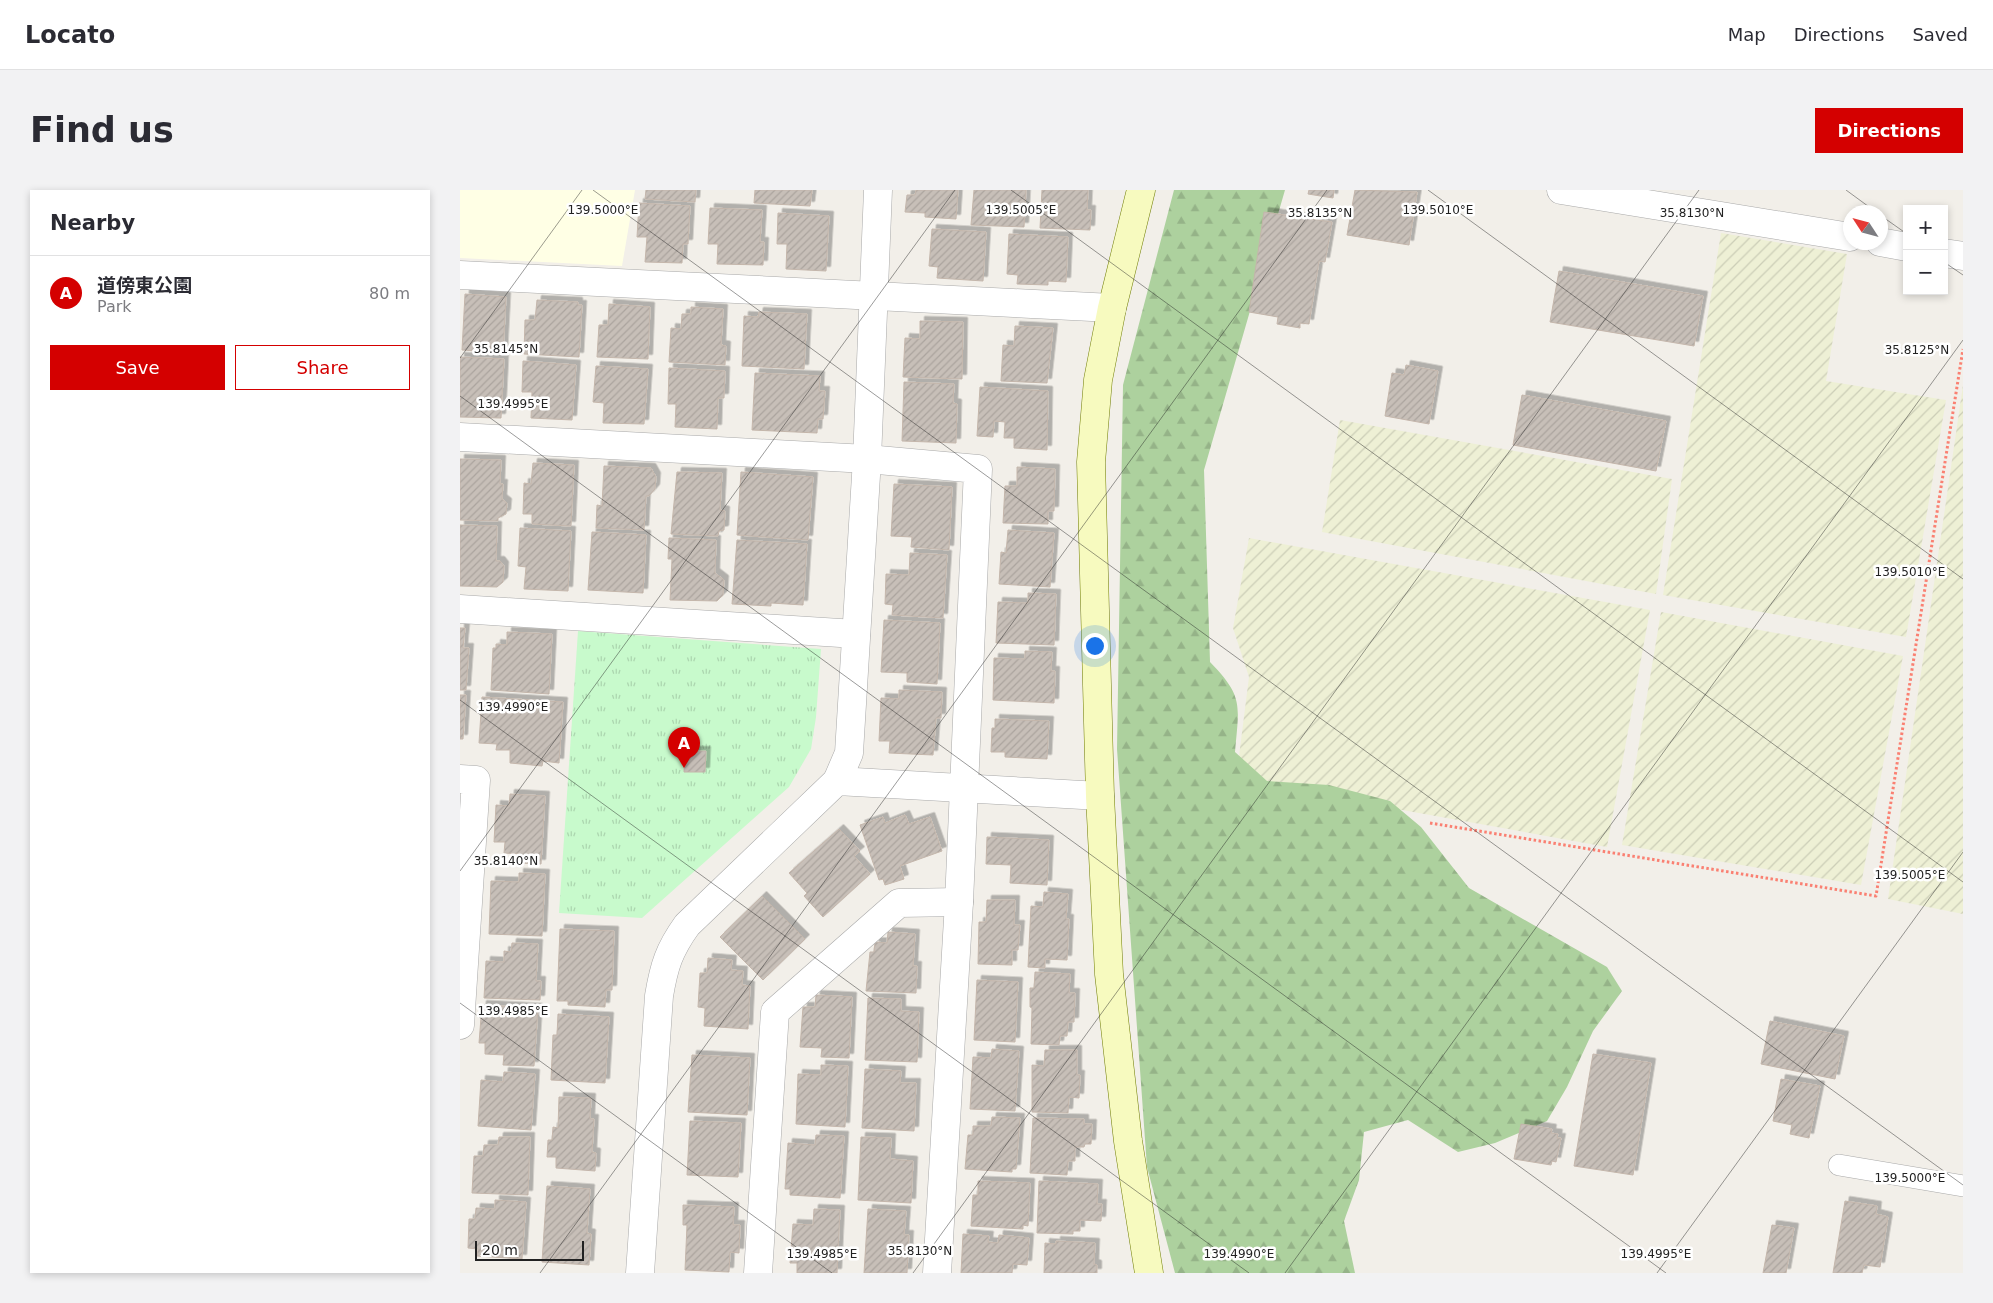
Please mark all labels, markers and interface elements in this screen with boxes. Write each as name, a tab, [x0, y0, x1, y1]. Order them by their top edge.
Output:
text: Locato	[25, 21, 115, 49]
text: Map	[1728, 24, 1766, 45]
text: Directions	[1794, 24, 1884, 45]
text: Saved	[1912, 24, 1968, 45]
button: Directions	[1815, 108, 1963, 153]
text: Find us	[30, 110, 174, 150]
text: 139.5000°E	[568, 203, 638, 217]
text: 139.5005°E	[986, 203, 1056, 217]
text: 139.5010°E	[1403, 203, 1473, 217]
north arrow	[1843, 205, 1888, 250]
map controls	[1903, 205, 1948, 295]
button: +	[1903, 205, 1948, 250]
text: 35.8135°N	[1288, 206, 1352, 220]
text: 35.8130°N	[1660, 206, 1724, 220]
text: Nearby	[50, 211, 135, 235]
button: −	[1903, 250, 1948, 295]
text: 道傍東公園	[97, 274, 192, 296]
text: A	[60, 284, 72, 303]
text: 80 m	[369, 284, 410, 303]
text: Park	[97, 297, 132, 316]
text: 35.8145°N	[474, 342, 538, 356]
text: 35.8125°N	[1885, 343, 1949, 357]
button: Save	[50, 345, 225, 390]
button: Share	[235, 345, 410, 390]
text: 139.4995°E	[478, 397, 548, 411]
text: 139.5010°E	[1875, 565, 1945, 579]
your location	[1082, 633, 1108, 659]
text: 139.4990°E	[478, 700, 548, 714]
pin: A	[668, 727, 700, 768]
text: 35.8140°N	[474, 854, 538, 868]
text: 139.5005°E	[1875, 868, 1945, 882]
text: 139.4985°E	[478, 1004, 548, 1018]
text: 139.5000°E	[1875, 1171, 1945, 1185]
scale bar	[475, 1238, 584, 1261]
text: 20 m	[482, 1242, 518, 1258]
text: 35.8130°N	[888, 1244, 952, 1258]
text: 139.4985°E	[787, 1247, 857, 1261]
text: 139.4990°E	[1204, 1247, 1274, 1261]
text: 139.4995°E	[1621, 1247, 1691, 1261]

